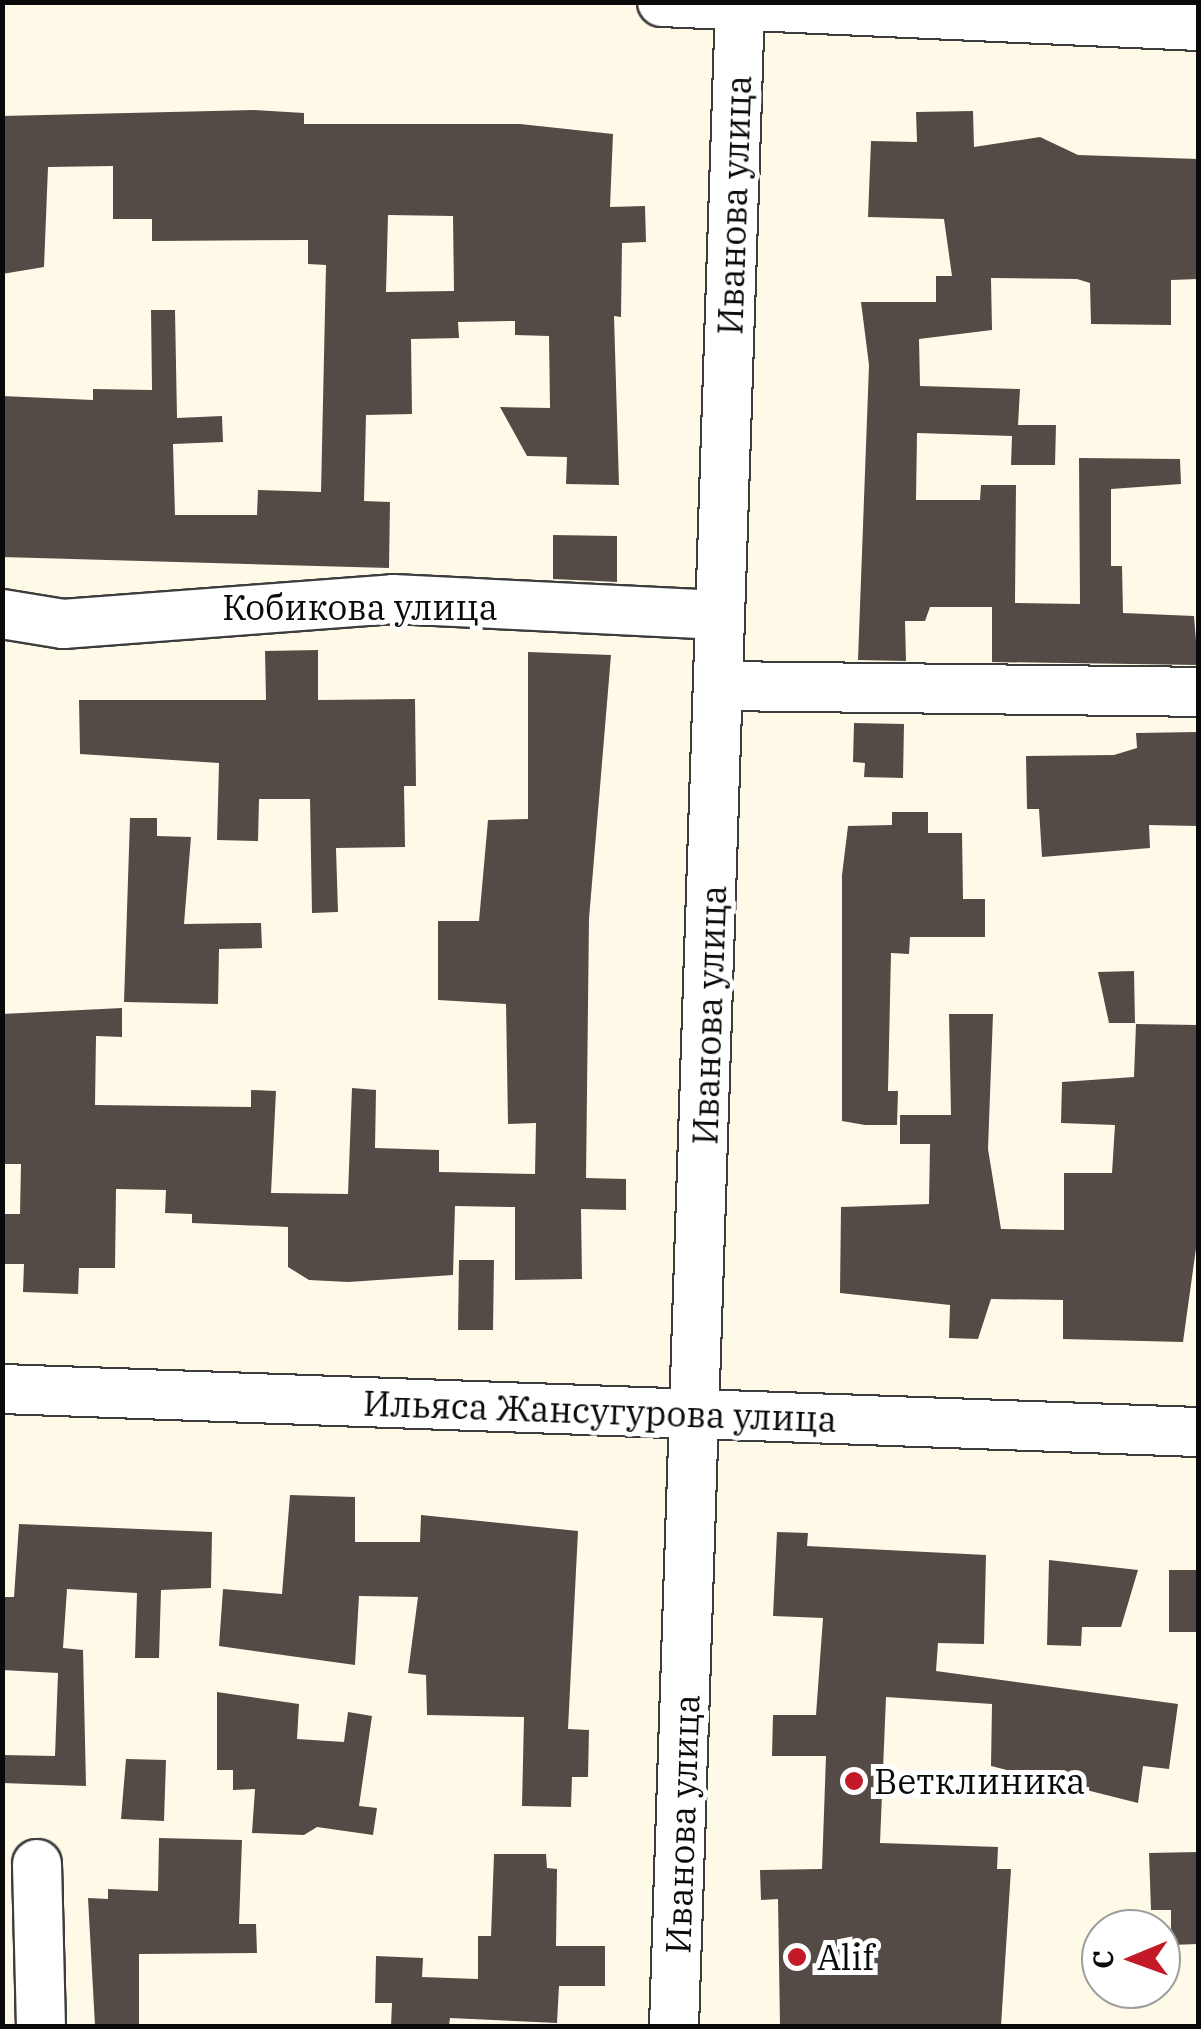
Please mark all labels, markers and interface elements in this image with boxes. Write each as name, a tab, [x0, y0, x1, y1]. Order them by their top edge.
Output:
street label: Иванова улица	[708, 74, 760, 336]
street label: Кобикова улица	[222, 586, 498, 628]
street label: Иванова улица	[683, 884, 735, 1146]
street label: Ильяса Жансугурова улица	[362, 1382, 838, 1440]
street label: Иванова улица	[656, 1693, 708, 1955]
place label: Ветклиника	[874, 1760, 1085, 1802]
marker: Ветклиника	[843, 1770, 865, 1792]
north arrow	[1081, 1909, 1181, 2009]
place label: Alif	[817, 1936, 874, 1978]
marker: Alif	[786, 1946, 808, 1968]
text: С	[1084, 1950, 1121, 1969]

